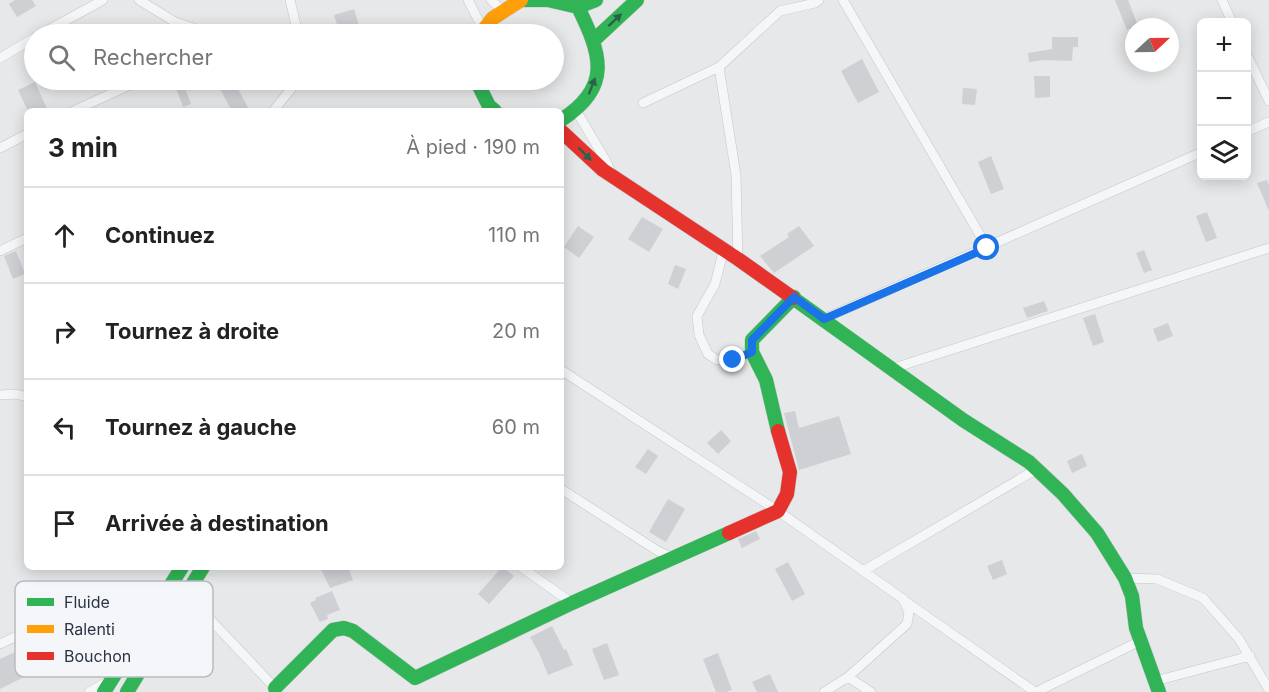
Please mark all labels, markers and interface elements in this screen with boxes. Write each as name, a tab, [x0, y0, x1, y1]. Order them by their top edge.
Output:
one-way arrow	[608, 13, 622, 27]
north arrow	[1125, 18, 1179, 72]
map controls	[1197, 18, 1251, 180]
button: +	[1197, 18, 1251, 72]
search box	[24, 24, 564, 90]
icon: search	[45, 41, 78, 74]
text: Rechercher	[93, 44, 213, 70]
button: −	[1197, 72, 1251, 126]
one-way arrow	[588, 77, 598, 95]
button: layers	[1197, 126, 1251, 180]
text: 3 min	[48, 132, 118, 163]
text: À pied · 190 m	[406, 135, 540, 159]
one-way arrow	[578, 147, 592, 161]
icon: ahead	[48, 219, 81, 252]
text: Continuez	[105, 222, 215, 248]
text: 110 m	[488, 223, 540, 247]
route start	[973, 234, 999, 260]
icon: right	[48, 315, 81, 348]
text: Tournez à droite	[105, 318, 279, 344]
text: 20 m	[492, 319, 540, 343]
route end	[719, 346, 745, 372]
icon: left	[48, 411, 81, 444]
text: Tournez à gauche	[105, 414, 297, 440]
text: 60 m	[492, 415, 540, 439]
icon: arrive	[48, 507, 81, 540]
text: Arrivée à destination	[105, 510, 329, 536]
legend	[15, 581, 213, 677]
text: Fluide	[64, 592, 110, 612]
text: Ralenti	[64, 619, 115, 639]
text: Bouchon	[64, 646, 131, 666]

